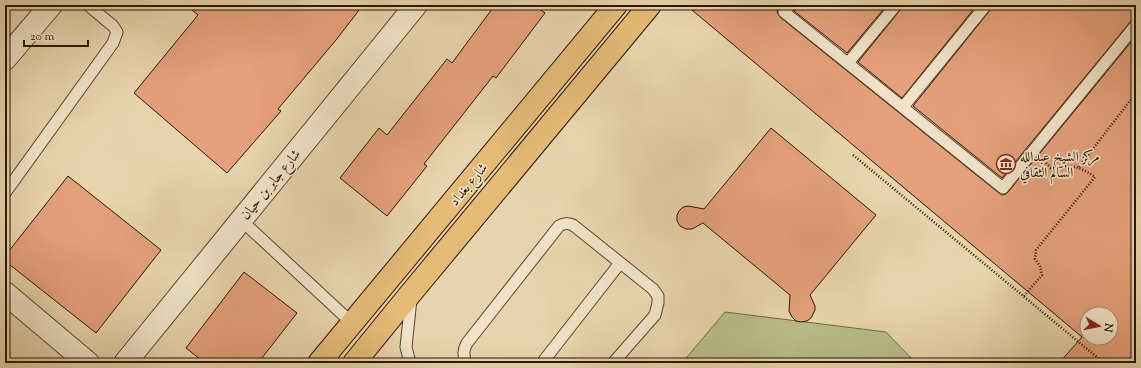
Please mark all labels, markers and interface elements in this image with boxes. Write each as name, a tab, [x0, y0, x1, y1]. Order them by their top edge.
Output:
scale bar	[24, 22, 88, 48]
text: 20 m	[30, 28, 55, 46]
street label: شارع جابر بن حيان	[237, 146, 306, 225]
place label: مركز الشيخ عبدالله السالم الثقافي	[1020, 148, 1100, 185]
museum icon: مركز الشيخ عبدالله السالم الثقافي	[995, 153, 1017, 175]
street label: شارع بغداد	[445, 159, 494, 211]
north arrow	[1079, 306, 1119, 346]
text: N	[1099, 321, 1117, 333]

